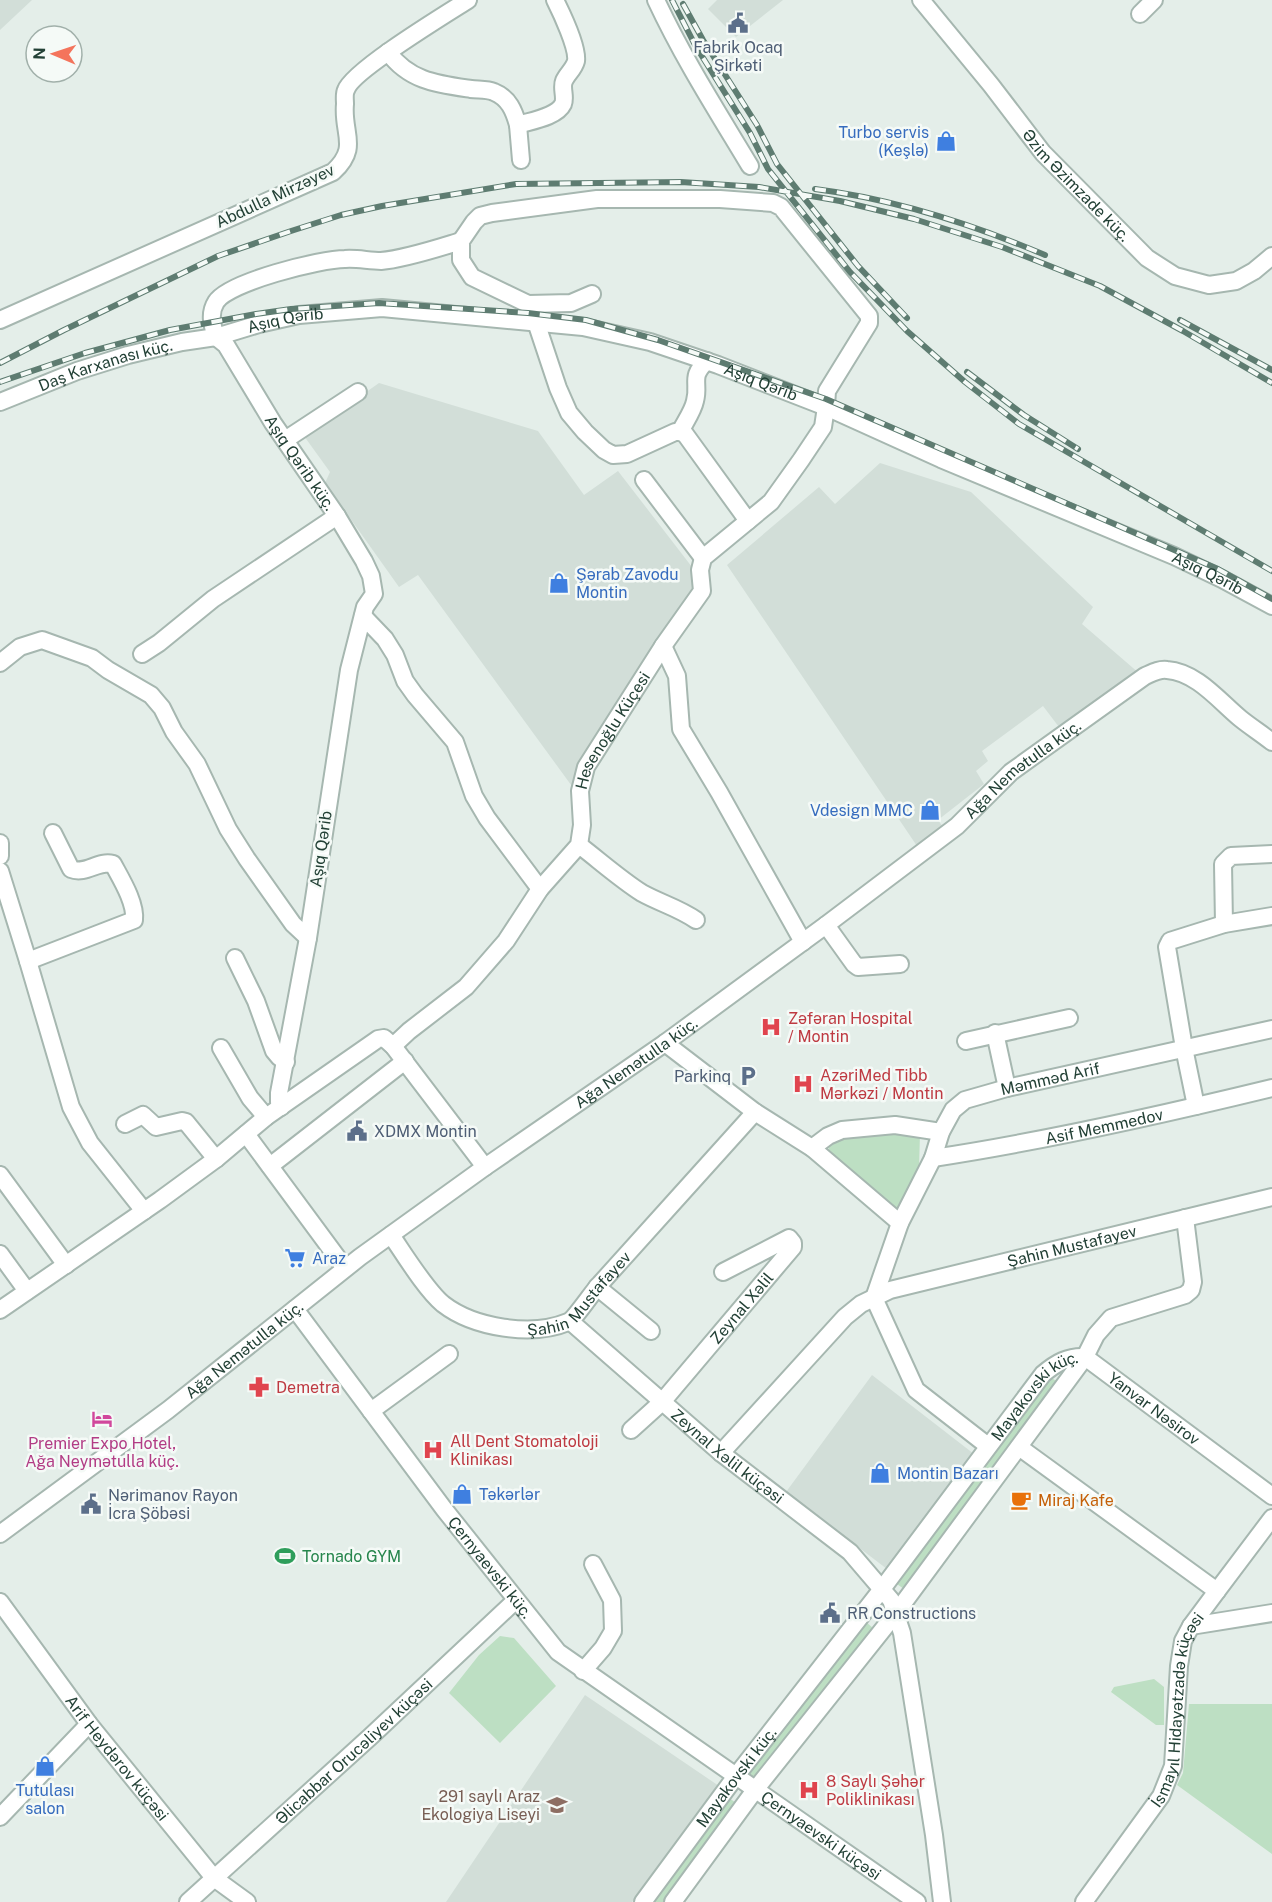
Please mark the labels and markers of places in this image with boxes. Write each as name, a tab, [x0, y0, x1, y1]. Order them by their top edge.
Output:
public building icon: Fabrik Ocaq Şirkəti	[726, 11, 750, 35]
place label: Fabrik Ocaq Şirkəti	[693, 38, 783, 75]
place label: Turbo servis (Keşlə)	[839, 123, 929, 160]
shop icon: Turbo servis (Keşlə)	[934, 129, 958, 153]
place label: Şərab Zavodu Montin	[576, 565, 679, 602]
shop icon: Şərab Zavodu Montin	[547, 571, 571, 595]
shop icon: Vdesign MMC	[918, 798, 942, 822]
place label: Vdesign MMC	[810, 801, 913, 820]
place label: Zəfəran Hospital / Montin	[788, 1009, 913, 1046]
hospital icon: Zəfəran Hospital / Montin	[759, 1015, 783, 1039]
parking icon: Parkinq	[736, 1064, 760, 1088]
place label: AzəriMed Tibb Mərkəzi / Montin	[820, 1066, 943, 1103]
place label: Parkinq	[674, 1067, 731, 1086]
hospital icon: AzəriMed Tibb Mərkəzi / Montin	[791, 1072, 815, 1096]
public building icon: XDMX Montin	[345, 1119, 369, 1143]
place label: XDMX Montin	[374, 1122, 477, 1141]
supermarket icon: Araz	[283, 1246, 307, 1270]
place label: Araz	[312, 1249, 346, 1268]
pharmacy icon: Demetra	[247, 1375, 271, 1399]
place label: Demetra	[276, 1378, 340, 1397]
hotel icon: Premier Expo Hotel, Ağa Neymətulla küç.	[90, 1407, 114, 1431]
place label: All Dent Stomatoloji Klinikası	[450, 1432, 598, 1469]
place label: Premier Expo Hotel, Ağa Neymətulla küç.	[25, 1434, 179, 1471]
hospital icon: All Dent Stomatoloji Klinikası	[421, 1438, 445, 1462]
shop icon: Montin Bazarı	[868, 1461, 892, 1485]
place label: Montin Bazarı	[897, 1464, 999, 1483]
shop icon: Təkərlər	[450, 1482, 474, 1506]
place label: Təkərlər	[479, 1485, 540, 1504]
place label: Nərimanov Rayon İcra Şöbəsi	[108, 1486, 238, 1523]
cafe icon: Miraj Kafe	[1009, 1488, 1033, 1512]
place label: Miraj Kafe	[1038, 1491, 1114, 1510]
public building icon: Nərimanov Rayon İcra Şöbəsi	[79, 1492, 103, 1516]
sports icon: Tornado GYM	[273, 1544, 297, 1568]
place label: Tornado GYM	[302, 1547, 401, 1566]
public building icon: RR Constructions	[818, 1601, 842, 1625]
place label: RR Constructions	[847, 1604, 976, 1623]
shop icon: Tutulası salon	[33, 1754, 57, 1778]
place label: 8 Saylı Şəhər Poliklinikası	[826, 1772, 925, 1809]
hospital icon: 8 Saylı Şəhər Poliklinikası	[797, 1778, 821, 1802]
place label: Tutulası salon	[16, 1781, 74, 1818]
place label: 291 saylı Araz Ekologiya Liseyi	[421, 1787, 540, 1824]
school or university icon: 291 saylı Araz Ekologiya Liseyi	[545, 1793, 569, 1817]

